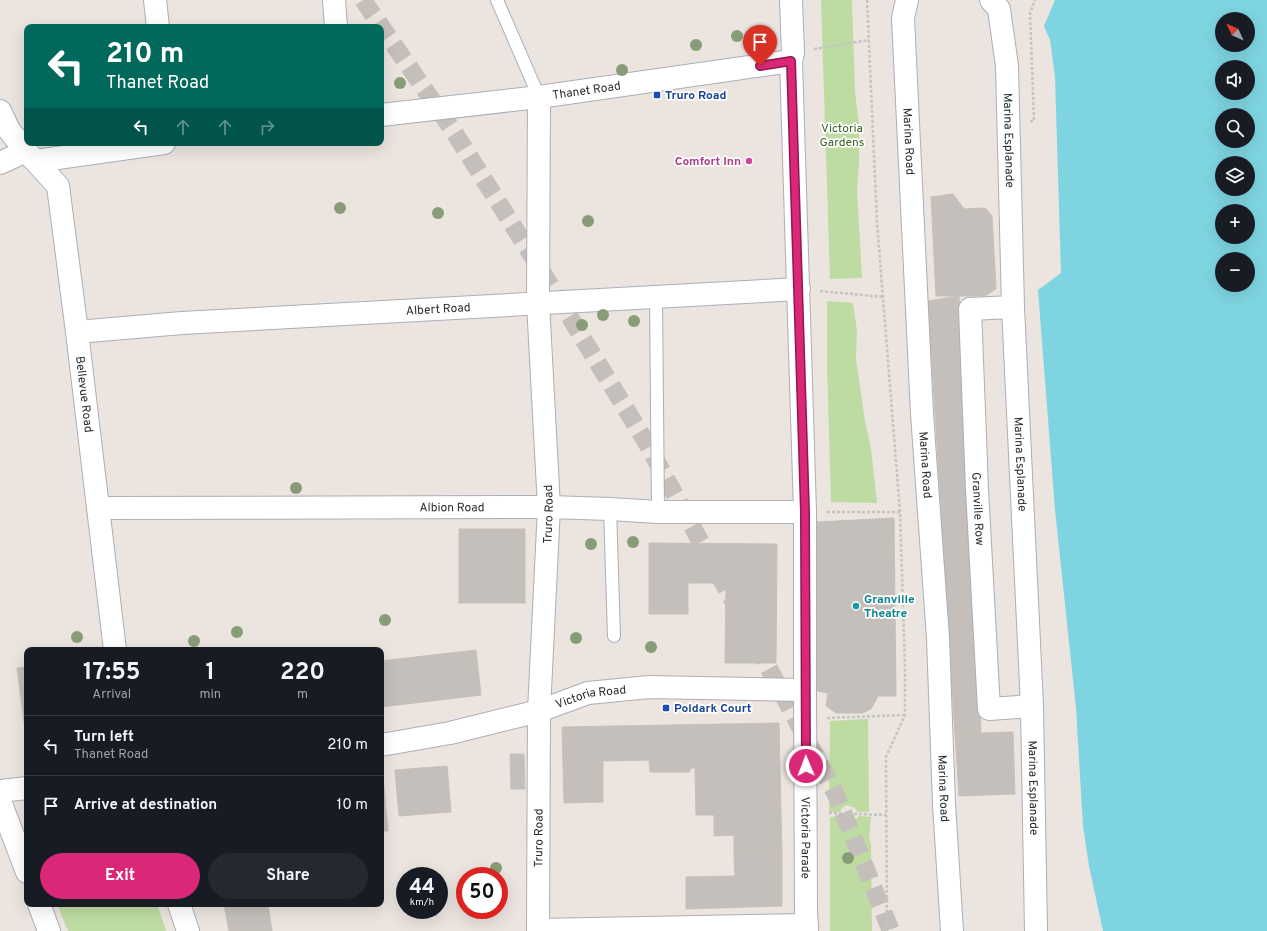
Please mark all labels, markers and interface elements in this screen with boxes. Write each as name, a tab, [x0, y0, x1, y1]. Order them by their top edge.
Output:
north arrow	[1215, 12, 1255, 52]
map controls	[1215, 12, 1255, 292]
pin	[743, 25, 777, 66]
icon: arrive	[749, 31, 771, 53]
text: 210 m	[106, 37, 184, 73]
icon: left	[40, 40, 92, 92]
button: sound	[1215, 60, 1255, 100]
text: Thanet Road	[106, 72, 209, 95]
street label: Thanet Road	[551, 78, 622, 104]
place label: Truro Road	[665, 88, 726, 104]
marker: Truro Road	[652, 90, 662, 100]
street label: Marina Esplanade	[999, 93, 1017, 188]
street label: Marina Road	[898, 108, 918, 175]
button: search	[1215, 108, 1255, 148]
icon: left	[130, 116, 152, 138]
icon: ahead	[172, 116, 194, 138]
icon: ahead	[214, 116, 236, 138]
icon: right	[256, 116, 278, 138]
park label: Victoria Gardens	[820, 121, 864, 151]
place label: Comfort Inn	[675, 154, 741, 170]
marker: Comfort Inn	[744, 156, 754, 166]
button: layers	[1215, 156, 1255, 196]
button: +	[1215, 204, 1255, 244]
button: −	[1215, 252, 1255, 292]
street label: Albert Road	[405, 300, 471, 320]
street label: Bellevue Road	[71, 355, 96, 434]
street label: Marina Esplanade	[1009, 416, 1030, 512]
street label: Marina Road	[914, 431, 935, 499]
street label: Granville Row	[967, 472, 987, 546]
street label: Truro Road	[540, 484, 558, 544]
street label: Albion Road	[419, 500, 485, 516]
place label: Granville Theatre	[864, 592, 915, 622]
marker: Granville Theatre	[851, 601, 861, 611]
text: 17:55	[83, 658, 141, 688]
text: 1	[205, 658, 215, 688]
text: 220	[280, 658, 325, 688]
street label: Victoria Road	[554, 682, 627, 713]
text: Arrival	[92, 687, 131, 703]
text: min	[199, 687, 221, 703]
text: m	[297, 687, 308, 703]
place label: Poldark Court	[674, 701, 752, 717]
marker: Poldark Court	[661, 703, 671, 713]
text: Turn left	[74, 728, 134, 747]
icon: left	[40, 735, 62, 757]
text: 210 m	[327, 736, 368, 755]
street label: Marina Esplanade	[1024, 740, 1041, 836]
position arrow	[785, 745, 827, 787]
text: Thanet Road	[74, 747, 148, 763]
street label: Marina Road	[933, 755, 952, 823]
icon: arrive	[40, 795, 62, 817]
text: Arrive at destination	[74, 796, 217, 815]
text: 10 m	[337, 796, 368, 815]
street label: Victoria Parade	[796, 796, 813, 879]
street label: Truro Road	[531, 808, 548, 868]
button: Exit	[40, 853, 200, 899]
button: Share	[208, 853, 368, 899]
speed limit sign: 50	[456, 867, 508, 919]
text: 44	[409, 875, 435, 901]
text: km/h	[410, 896, 434, 909]

